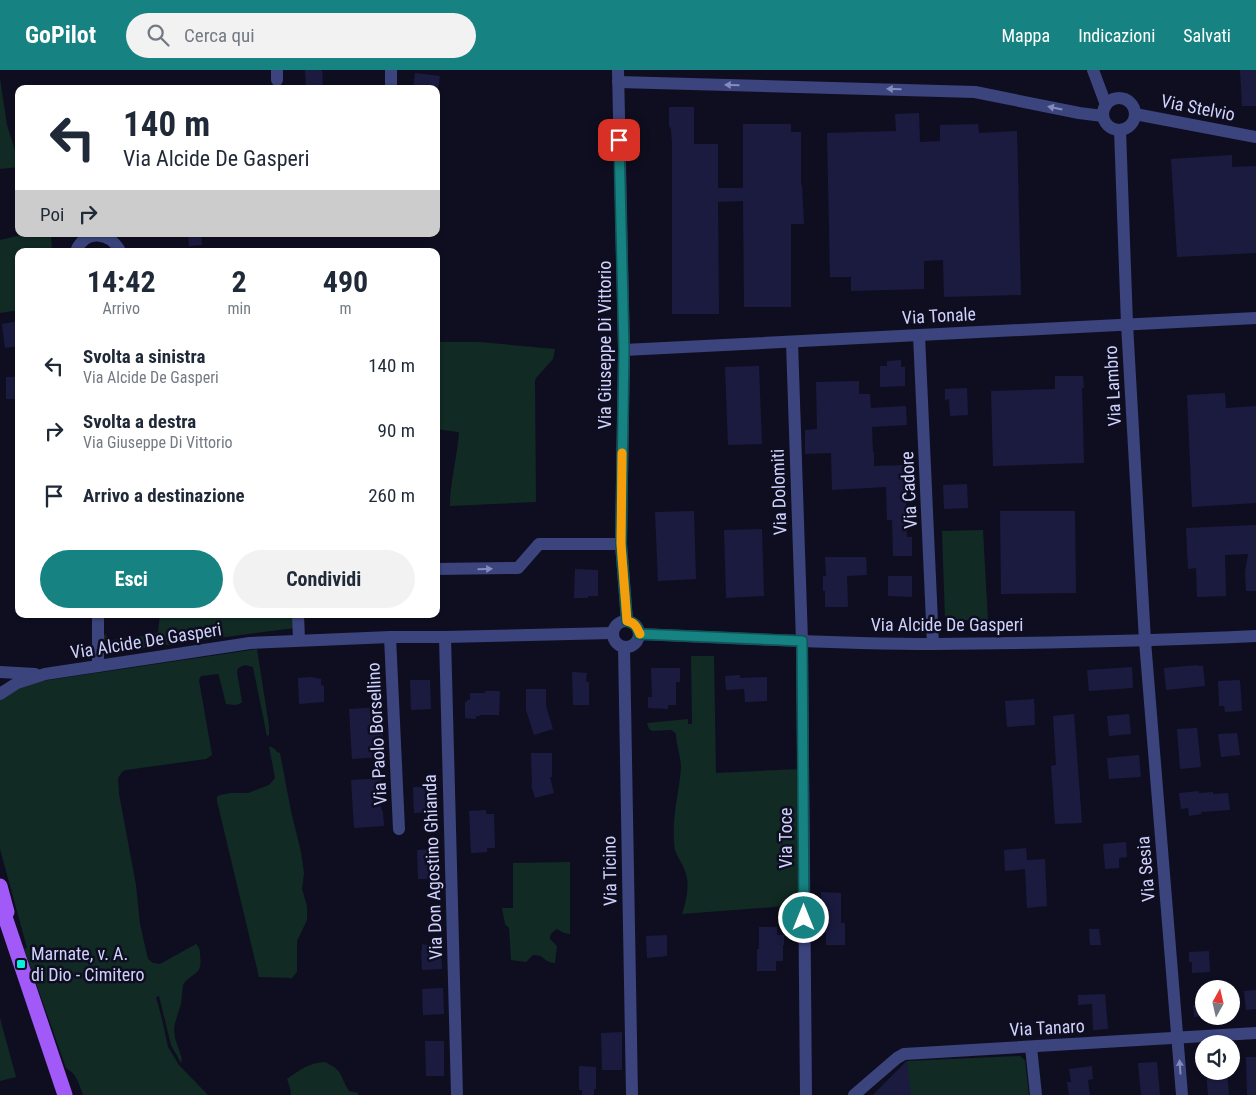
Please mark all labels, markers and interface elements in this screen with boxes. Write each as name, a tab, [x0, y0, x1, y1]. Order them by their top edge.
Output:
search box	[126, 13, 476, 58]
text: GoPilot	[25, 21, 96, 49]
icon: search	[144, 21, 172, 49]
text: Cerca qui	[184, 24, 255, 47]
text: Mappa	[1002, 25, 1050, 46]
text: Indicazioni	[1078, 25, 1155, 46]
text: Salvati	[1183, 25, 1231, 46]
one-way arrow	[723, 81, 739, 89]
one-way arrow	[886, 85, 902, 93]
street label: Via Stelvio	[1159, 90, 1237, 125]
text: 140 m	[123, 104, 210, 145]
one-way arrow	[1047, 104, 1062, 112]
icon: left	[40, 105, 105, 170]
pin	[598, 119, 640, 161]
icon: arrive	[605, 126, 633, 154]
text: Via Alcide De Gasperi	[123, 146, 310, 171]
icon: right	[74, 200, 102, 228]
text: Poi	[40, 203, 64, 226]
street label: Via Giuseppe Di Vittorio	[594, 261, 615, 429]
text: 14:42	[87, 264, 156, 299]
text: 2	[232, 264, 247, 299]
text: 490	[323, 264, 368, 299]
text: Arrivo	[103, 299, 140, 318]
text: min	[227, 299, 251, 318]
text: m	[339, 299, 351, 318]
street label: Via Tonale	[901, 303, 977, 328]
text: Svolta a sinistra	[83, 345, 205, 368]
street label: Via Lambro	[1100, 345, 1125, 427]
icon: left	[40, 352, 68, 380]
text: 140 m	[368, 354, 415, 377]
text: Via Alcide De Gasperi	[83, 368, 219, 387]
text: Svolta a destra	[83, 410, 196, 433]
icon: right	[40, 417, 68, 445]
text: 90 m	[378, 419, 415, 442]
text: Via Giuseppe Di Vittorio	[83, 433, 233, 452]
street label: Via Dolomiti	[766, 448, 791, 536]
street label: Via Cadore	[896, 451, 921, 529]
icon: arrive	[40, 482, 68, 510]
text: Arrivo a destinazione	[83, 484, 245, 507]
text: 260 m	[368, 484, 415, 507]
button: Esci	[40, 550, 223, 608]
button: Condividi	[233, 550, 415, 608]
one-way arrow	[477, 565, 493, 573]
street label: Via Alcide De Gasperi	[871, 614, 1023, 635]
street label: Via Alcide De Gasperi	[69, 618, 223, 663]
street label: Via Paolo Borsellino	[362, 662, 391, 806]
street label: Via Don Agostino Ghianda	[419, 774, 446, 960]
street label: Via Toce	[775, 808, 796, 868]
street label: Via Sesia	[1132, 835, 1159, 903]
street label: Via Ticino	[598, 836, 621, 906]
position arrow	[777, 891, 829, 943]
place label: Marnate, v. A. di Dio - Cimitero	[31, 943, 144, 985]
marker: Marnate, v. A. di Dio - Cimitero	[15, 958, 27, 970]
north arrow	[1195, 980, 1240, 1025]
map controls	[1195, 980, 1240, 1080]
street label: Via Tanaro	[1009, 1015, 1085, 1040]
button: sound	[1195, 1035, 1240, 1080]
one-way arrow	[1176, 1058, 1184, 1074]

